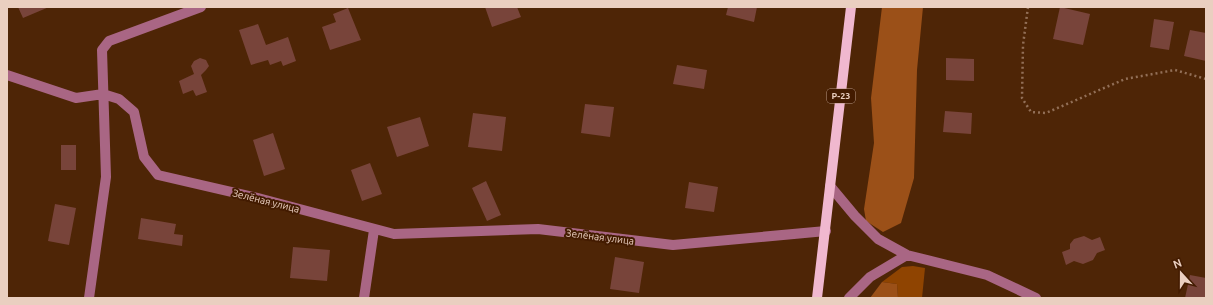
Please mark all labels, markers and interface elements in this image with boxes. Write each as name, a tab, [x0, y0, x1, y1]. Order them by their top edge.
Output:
road number: Р-23	[827, 89, 855, 103]
street label: Зелёная улица	[231, 187, 301, 215]
street label: Зелёная улица	[565, 227, 635, 247]
north arrow	[1161, 253, 1201, 293]
text: N	[1171, 257, 1183, 271]

